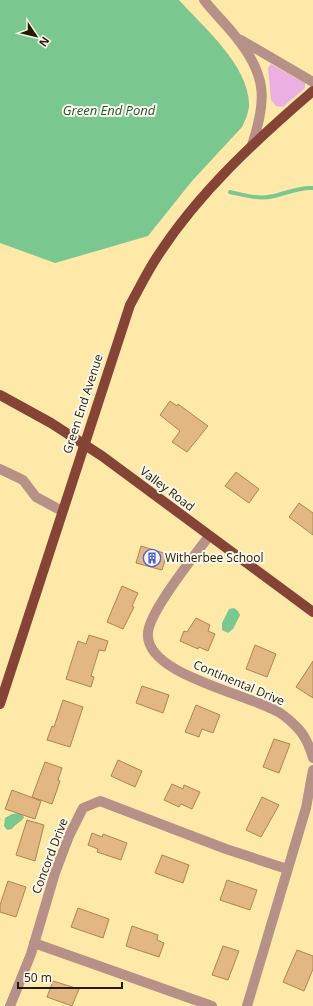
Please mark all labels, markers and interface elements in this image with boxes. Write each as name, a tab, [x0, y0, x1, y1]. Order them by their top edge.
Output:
north arrow	[16, 16, 56, 56]
text: N	[36, 34, 53, 50]
water label: Green End Pond	[63, 101, 156, 119]
street label: Green End Avenue	[58, 352, 107, 456]
street label: Valley Road	[136, 462, 198, 515]
building icon: Witherbee School	[142, 548, 162, 568]
place label: Witherbee School	[165, 549, 263, 566]
street label: Continental Drive	[191, 656, 288, 709]
street label: Concord Drive	[27, 815, 72, 896]
scale bar	[18, 964, 122, 990]
text: 50 m	[24, 969, 52, 986]

